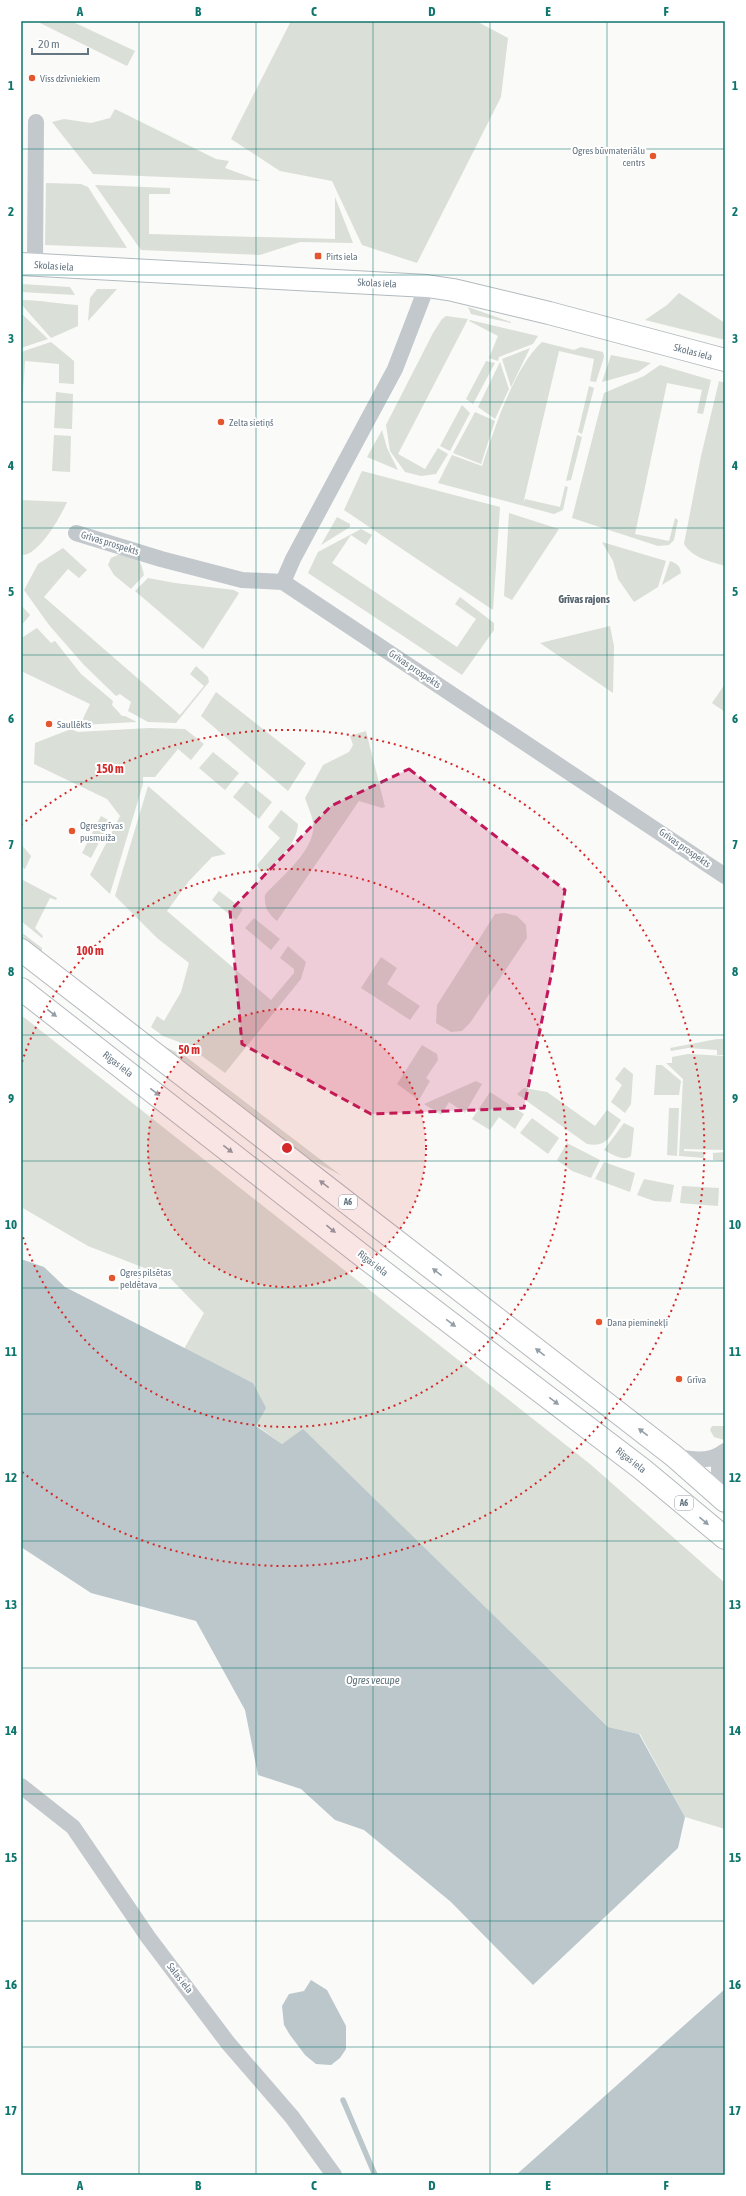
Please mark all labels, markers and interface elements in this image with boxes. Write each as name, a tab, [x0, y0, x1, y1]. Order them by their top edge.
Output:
text: A	[76, 4, 84, 19]
text: B	[195, 4, 202, 19]
text: C	[311, 4, 317, 19]
text: D	[428, 4, 436, 19]
text: E	[545, 4, 551, 19]
text: F	[663, 4, 669, 19]
scale bar	[32, 30, 88, 56]
text: 20 m	[38, 37, 60, 51]
marker: Viss dzīvniekiem	[27, 73, 37, 83]
place label: Viss dzīvniekiem	[40, 73, 100, 84]
text: 1	[8, 78, 14, 93]
text: 1	[732, 78, 738, 93]
place label: Ogres būvmateriālu centrs	[572, 145, 645, 168]
marker: Ogres būvmateriālu centrs	[648, 151, 658, 161]
text: 2	[8, 204, 14, 219]
text: 2	[732, 204, 738, 219]
marker: Pirts iela	[313, 251, 323, 261]
place label: Pirts iela	[326, 251, 358, 262]
street label: Skolas iela	[34, 259, 74, 273]
street label: Skolas iela	[357, 276, 397, 290]
text: 3	[8, 331, 14, 346]
text: 3	[732, 331, 738, 346]
street label: Skolas iela	[673, 342, 714, 363]
marker: Zelta sietiņš	[216, 417, 226, 427]
place label: Zelta sietiņš	[229, 417, 274, 428]
text: 4	[7, 458, 14, 473]
text: 4	[731, 458, 738, 473]
street label: Grīvas prospekts	[80, 529, 141, 557]
text: 5	[8, 584, 14, 599]
text: 5	[732, 584, 738, 599]
district label: Grīvas rajons	[558, 593, 610, 605]
street label: Grīvas prospekts	[387, 648, 443, 691]
text: 6	[8, 711, 14, 726]
text: 6	[732, 711, 738, 726]
marker: Saullēkts	[44, 719, 54, 729]
place label: Saullēkts	[57, 719, 92, 730]
text: 150 m	[96, 762, 124, 776]
place label: Ogresgrīvas pusmuiža	[80, 820, 123, 843]
marker: Ogresgrīvas pusmuiža	[67, 826, 77, 836]
street label: Grīvas prospekts	[657, 826, 713, 870]
text: 7	[8, 837, 14, 852]
text: 7	[732, 837, 738, 852]
text: 100 m	[76, 944, 104, 958]
text: 8	[8, 964, 14, 979]
text: 8	[732, 964, 738, 979]
one-way arrow	[46, 1009, 57, 1017]
text: 50 m	[178, 1043, 200, 1057]
street label: Rīgas iela	[101, 1049, 135, 1079]
one-way arrow	[149, 1088, 160, 1097]
text: 9	[8, 1091, 14, 1106]
text: 9	[732, 1091, 738, 1106]
centre of rings	[280, 1141, 294, 1155]
one-way arrow	[223, 1145, 234, 1154]
one-way arrow	[318, 1179, 329, 1188]
road number: A6	[339, 1195, 357, 1209]
text: 10	[5, 1217, 17, 1232]
text: 10	[729, 1217, 741, 1232]
one-way arrow	[325, 1225, 336, 1234]
street label: Rīgas iela	[356, 1248, 390, 1278]
place label: Ogres pilsētas peldētava	[120, 1267, 172, 1290]
one-way arrow	[432, 1268, 443, 1276]
marker: Ogres pilsētas peldētava	[107, 1273, 117, 1283]
marker: Dana pieminekļi	[594, 1317, 604, 1327]
place label: Dana pieminekļi	[607, 1317, 668, 1328]
one-way arrow	[446, 1318, 456, 1326]
text: 11	[5, 1344, 17, 1359]
text: 11	[729, 1344, 741, 1359]
one-way arrow	[535, 1347, 546, 1356]
marker: Grīva	[674, 1374, 684, 1384]
place label: Grīva	[687, 1374, 707, 1385]
one-way arrow	[549, 1397, 560, 1406]
one-way arrow	[637, 1427, 648, 1436]
street label: Rīgas iela	[614, 1445, 648, 1475]
text: 12	[5, 1470, 17, 1485]
text: 12	[729, 1470, 741, 1485]
road number: A6	[675, 1496, 693, 1510]
one-way arrow	[699, 1516, 710, 1525]
text: 13	[5, 1597, 17, 1612]
text: 13	[729, 1597, 741, 1612]
water label: Ogres vecupe	[346, 1674, 400, 1686]
text: 14	[5, 1723, 17, 1738]
text: 14	[729, 1723, 741, 1738]
text: 15	[5, 1850, 17, 1865]
text: 15	[729, 1850, 741, 1865]
street label: Salas iela	[165, 1961, 195, 1996]
text: 16	[5, 1977, 17, 1992]
text: 16	[729, 1977, 741, 1992]
text: 17	[5, 2103, 17, 2118]
text: 17	[729, 2103, 741, 2118]
text: A	[76, 2178, 84, 2193]
text: B	[195, 2178, 202, 2193]
text: C	[311, 2178, 317, 2193]
text: D	[428, 2178, 436, 2193]
text: E	[545, 2178, 551, 2193]
text: F	[663, 2178, 669, 2193]

